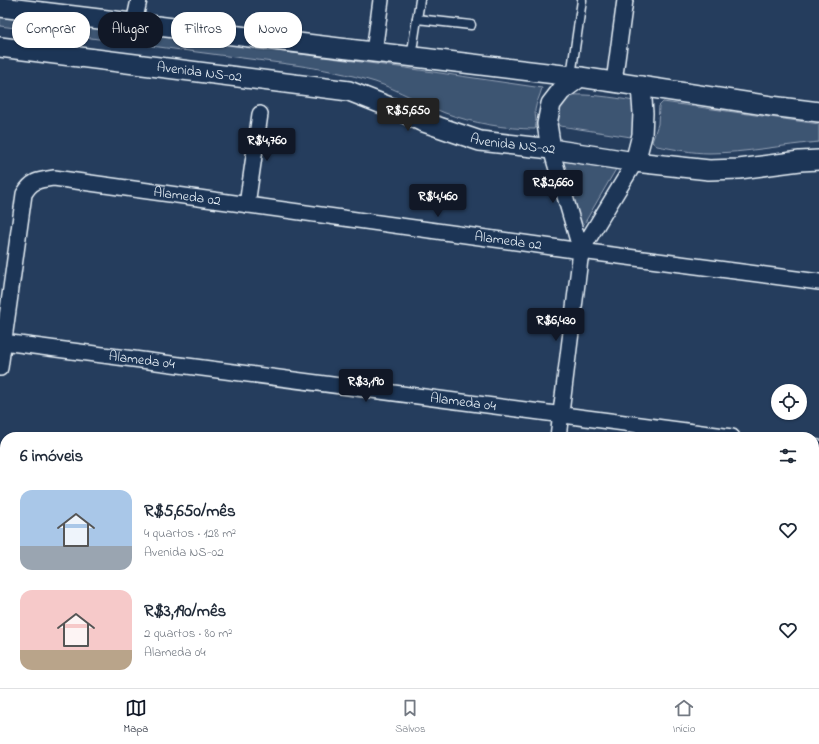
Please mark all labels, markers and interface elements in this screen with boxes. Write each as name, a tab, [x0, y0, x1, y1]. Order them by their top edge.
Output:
chip: Comprar	[12, 12, 90, 48]
chip: Alugar	[98, 12, 163, 48]
chip: Filtros	[171, 12, 236, 48]
chip: Novo	[244, 12, 302, 48]
street label: Avenida NS-02	[156, 56, 243, 88]
pin: R$5,650	[371, 98, 445, 132]
text: R$5,650	[386, 101, 430, 120]
pin: R$4,760	[230, 128, 304, 162]
street label: Avenida NS-02	[467, 128, 557, 160]
text: R$4,760	[247, 131, 287, 150]
pin: R$2,660	[516, 170, 590, 204]
text: R$2,660	[533, 173, 573, 192]
street label: Alameda 02	[152, 181, 222, 211]
pin: R$4,460	[401, 184, 475, 218]
text: R$4,460	[418, 187, 458, 206]
street label: Alameda 02	[473, 226, 543, 256]
pin: R$6,430	[519, 308, 593, 342]
text: R$6,430	[536, 311, 576, 330]
street label: Alameda 04	[108, 345, 176, 375]
pin: R$3,190	[329, 369, 403, 403]
text: R$3,190	[348, 372, 384, 391]
map controls	[771, 384, 807, 420]
button: locate	[771, 384, 807, 420]
street label: Alameda 04	[429, 387, 498, 417]
text: 6 imóveis	[20, 444, 83, 469]
icon: filters	[777, 445, 799, 467]
text: R$5,650/mês	[144, 499, 236, 524]
icon: home	[52, 506, 100, 554]
icon: heart	[777, 519, 799, 541]
text: 4 quartos · 128 m²	[144, 524, 236, 543]
text: Avenida NS-02	[144, 543, 224, 562]
text: R$3,190/mês	[144, 599, 226, 624]
icon: home	[52, 606, 100, 654]
icon: heart	[777, 619, 799, 641]
text: 2 quartos · 80 m²	[144, 624, 232, 643]
text: Alameda 04	[144, 643, 206, 662]
tab: Mapa	[124, 697, 148, 737]
tab: Salvos	[395, 697, 426, 737]
tab: Início	[673, 697, 695, 737]

